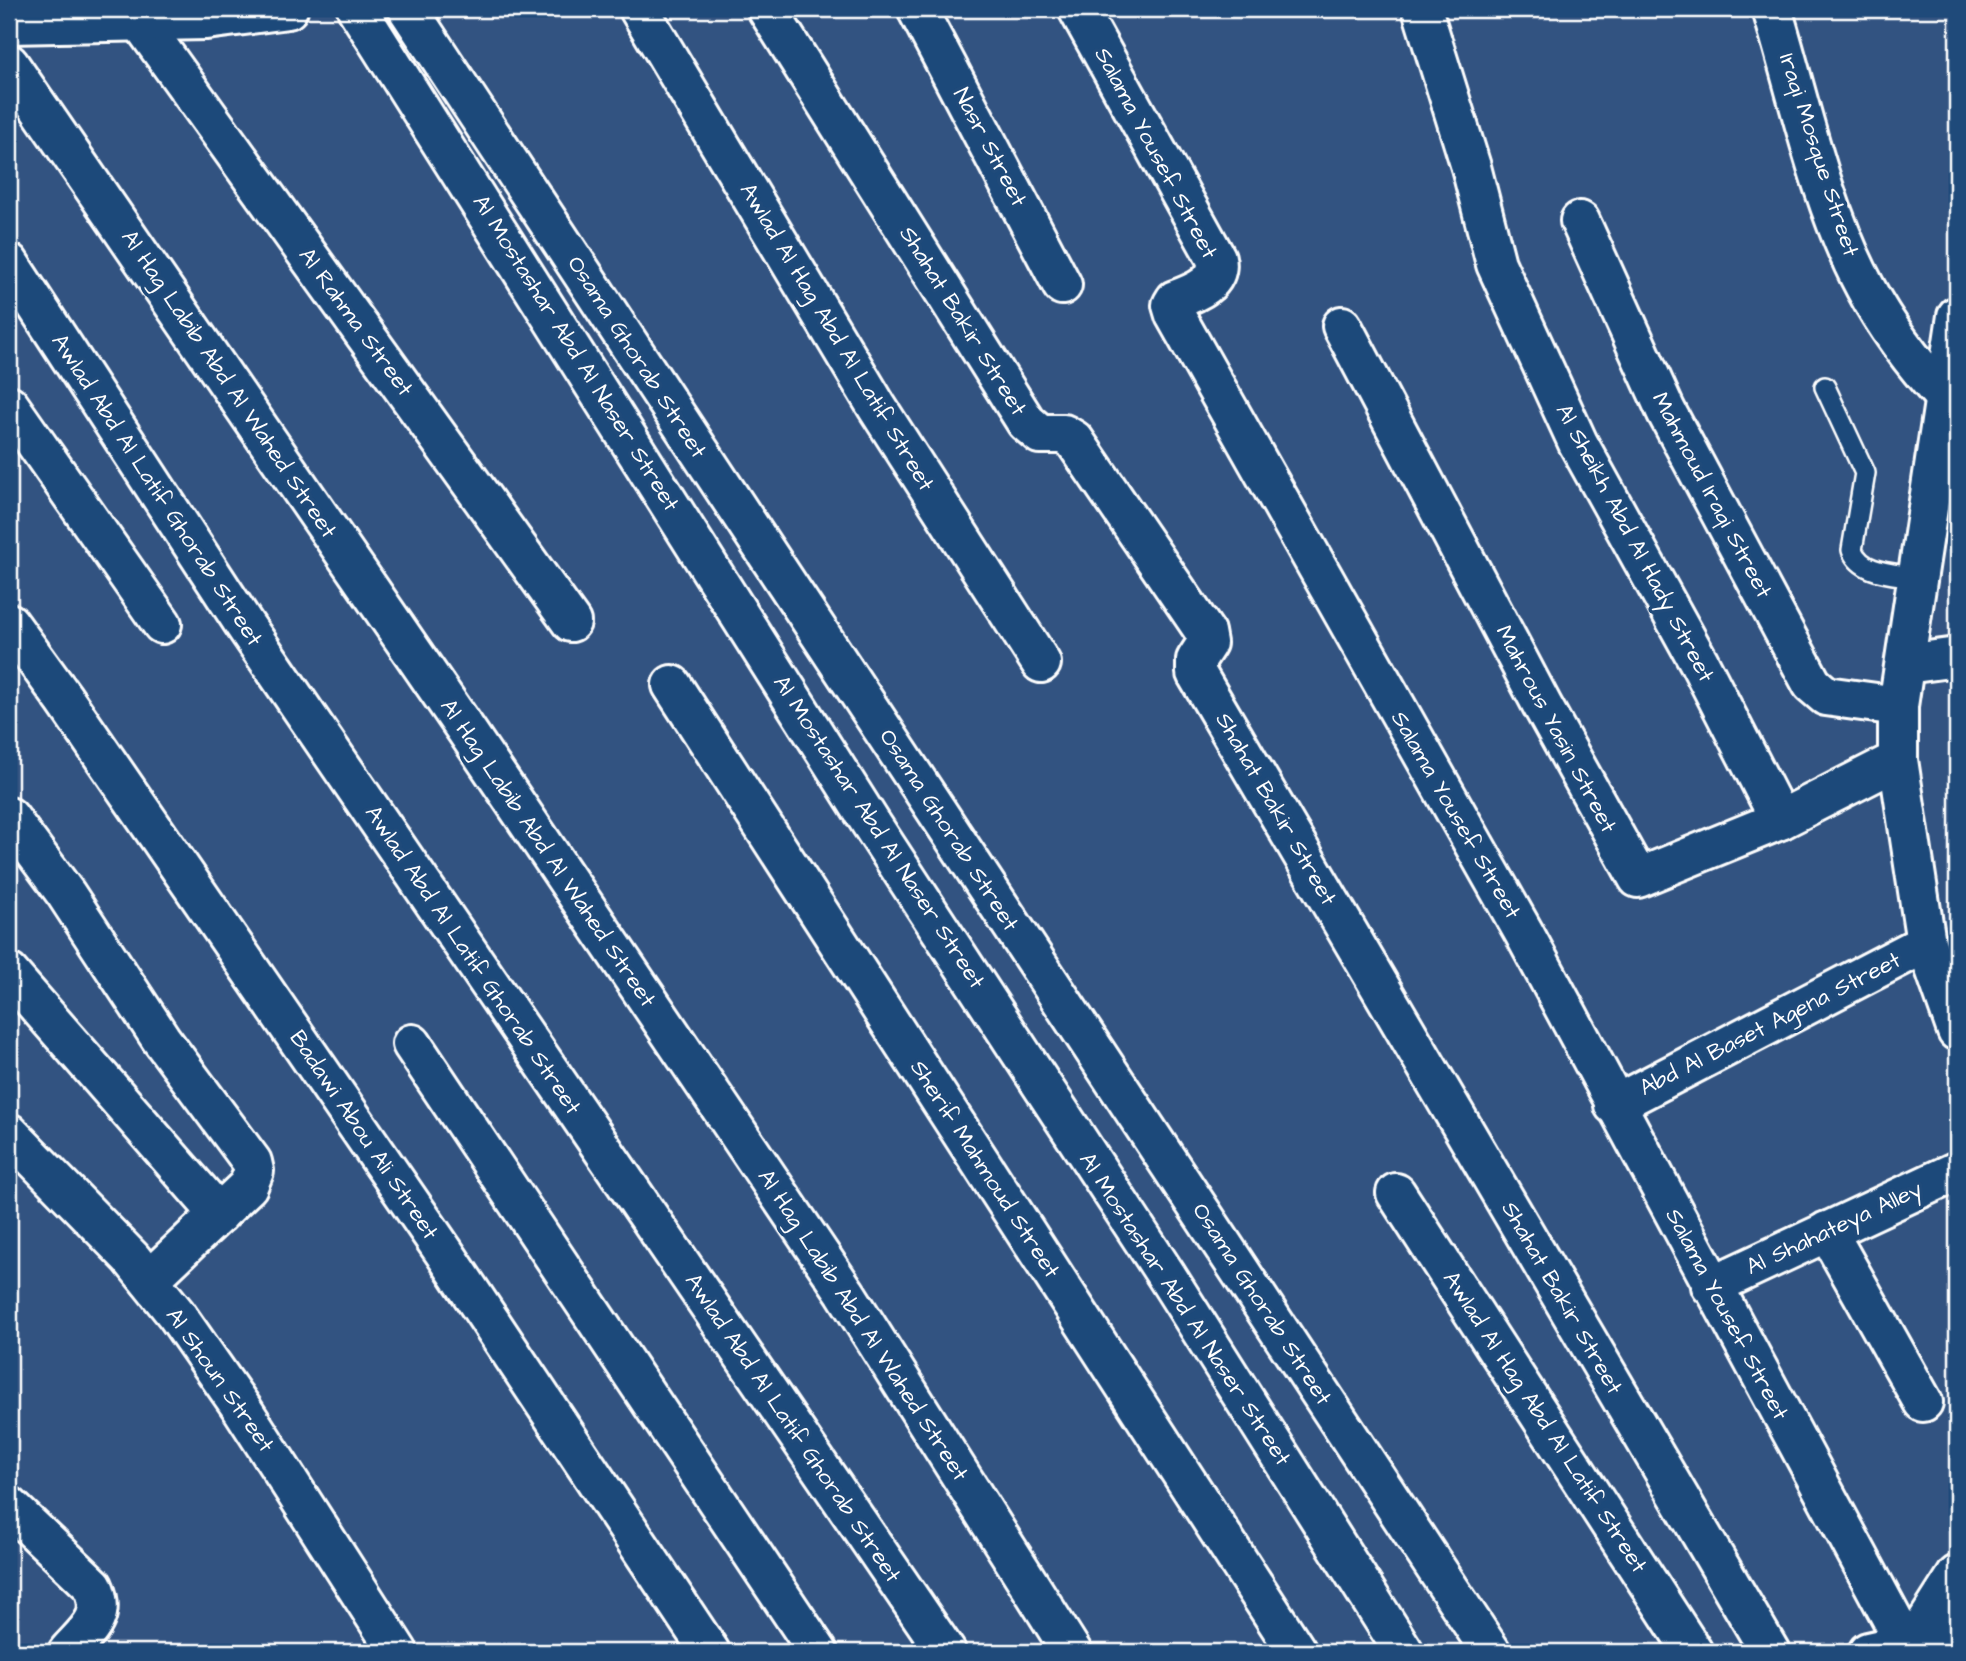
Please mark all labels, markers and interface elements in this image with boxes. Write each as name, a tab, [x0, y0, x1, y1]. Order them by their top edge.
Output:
street label: Salama Yousef Street	[1087, 42, 1226, 265]
street label: Iraqi Mosque Street	[1771, 49, 1867, 261]
street label: Nasr Street	[945, 82, 1035, 213]
street label: Awlad Al Hag Abd Al Latif Street	[731, 177, 942, 498]
street label: Al Mostashar Abd Al Naser Street	[465, 189, 687, 518]
street label: Shahat Bakir Street	[892, 220, 1035, 423]
street label: Al Hag Labib Abd Al Wahed Street	[113, 223, 345, 546]
street label: Al Rahma Street	[291, 241, 421, 403]
street label: Osama Ghorab Street	[560, 250, 715, 465]
street label: Awlad Abd Al Latif Ghorab Street	[44, 327, 271, 653]
street label: Mahmoud Iraqi Street	[1644, 386, 1780, 604]
street label: Al Sheikh Abd Al Hady Street	[1547, 398, 1722, 689]
street label: Mahrous Yasin Street	[1488, 620, 1625, 839]
street label: Al Mostashar Abd Al Naser Street	[765, 669, 993, 996]
street label: Al Hag Labib Abd Al Wahed Street	[432, 692, 664, 1015]
street label: Salama Yousef Street	[1383, 705, 1529, 926]
street label: Shahat Bakir Street	[1208, 707, 1345, 912]
street label: Osama Ghorab Street	[872, 723, 1027, 938]
street label: Awlad Abd Al Latif Ghorab Street	[357, 799, 589, 1122]
street label: Abd Al Baset Agena Street	[1634, 944, 1907, 1105]
street label: Badawi Abou Ali Street	[282, 1024, 447, 1247]
street label: Sherif Mahmoud Street	[902, 1054, 1068, 1285]
street label: Al Mostashar Abd Al Naser Street	[1071, 1146, 1299, 1473]
street label: Al Hag Labib Abd Al Wahed Street	[749, 1163, 976, 1488]
street label: Al Shahateya Alley	[1741, 1173, 1928, 1284]
street label: Shahat Bakir Street	[1494, 1196, 1631, 1401]
street label: Osama Ghorab Street	[1185, 1197, 1340, 1412]
street label: Salama Yousef Street	[1658, 1203, 1797, 1426]
street label: Awlad Al Hag Abd Al Latif Street	[1434, 1265, 1655, 1580]
street label: Awlad Abd Al Latif Ghorab Street	[677, 1267, 909, 1590]
street label: Al Shoun Street	[158, 1301, 282, 1459]

